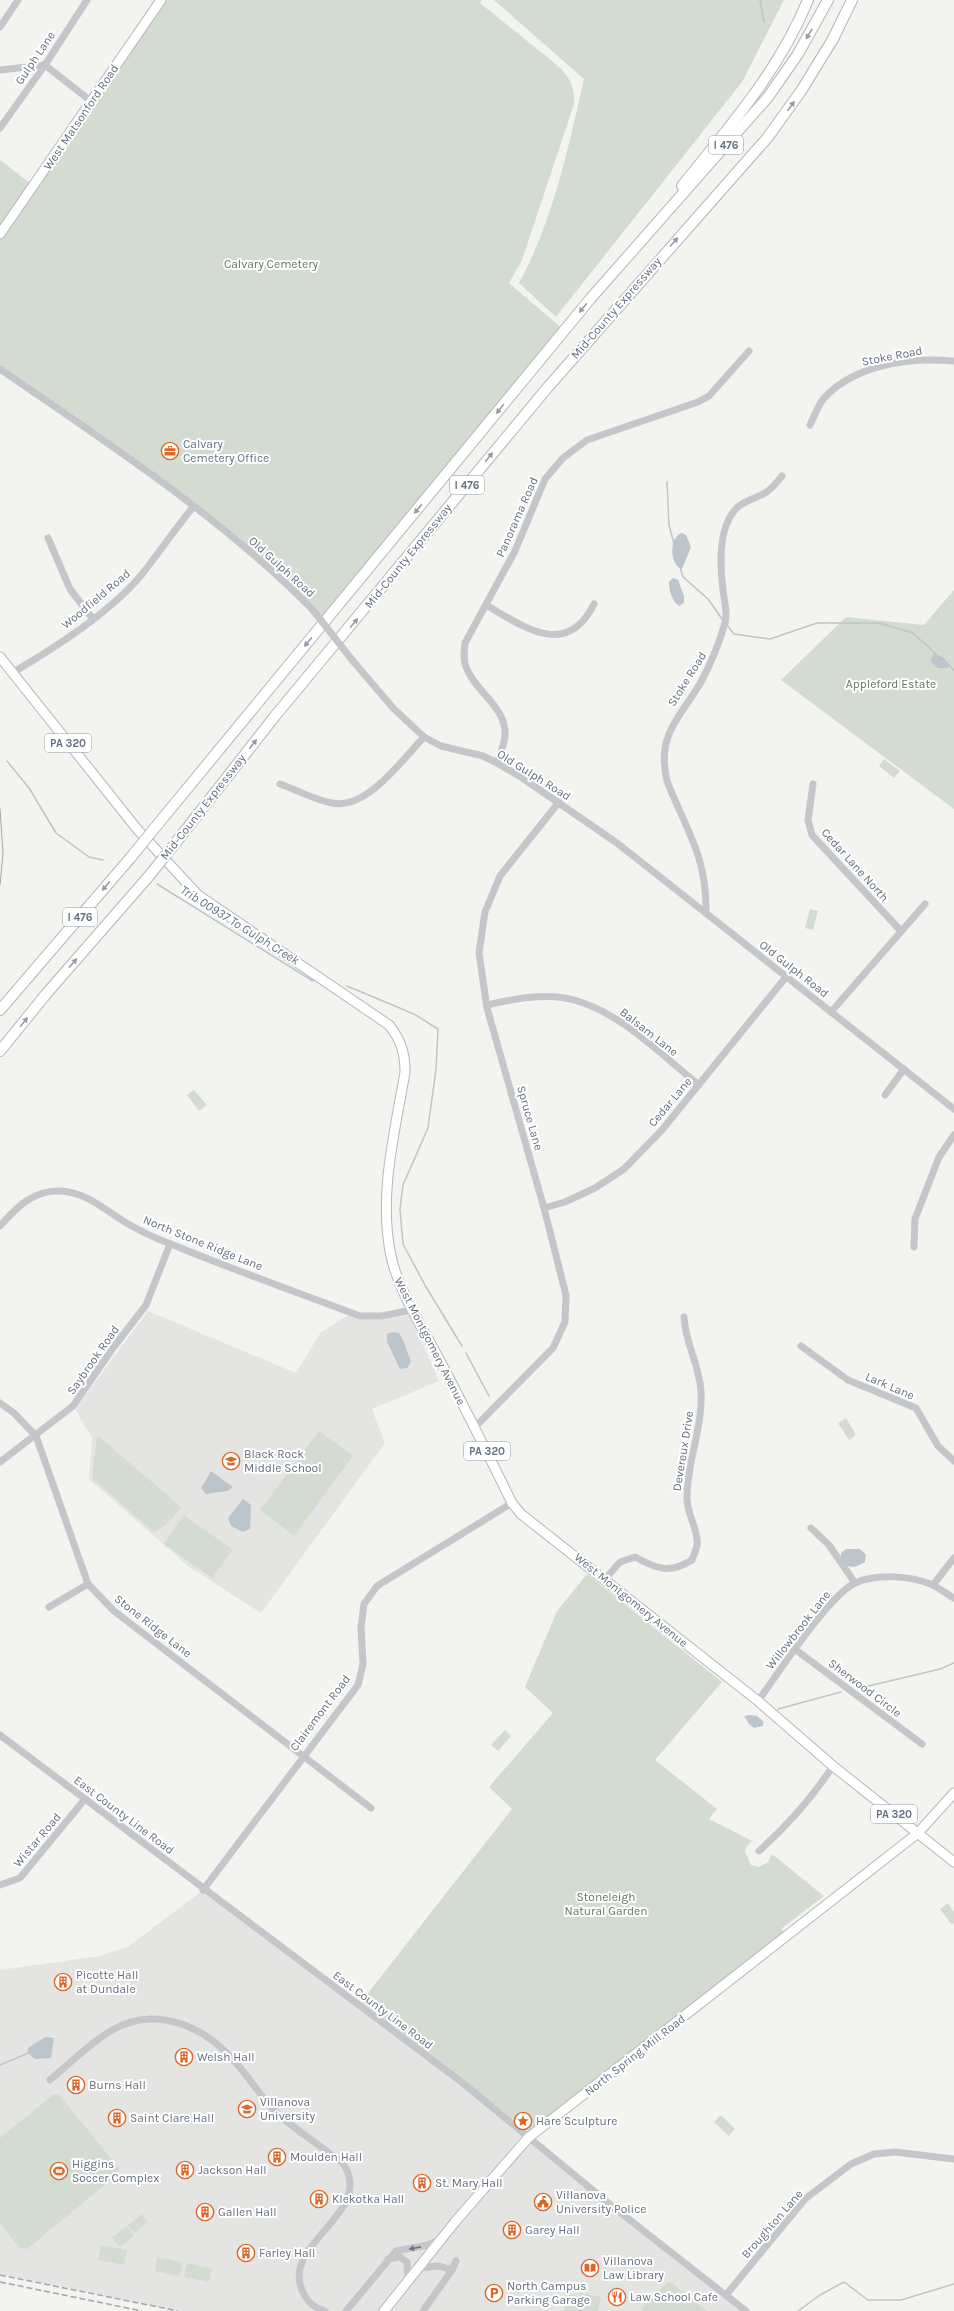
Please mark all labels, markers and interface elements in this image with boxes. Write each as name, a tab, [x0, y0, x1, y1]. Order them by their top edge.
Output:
one-way arrow	[806, 28, 813, 40]
street label: Gulph Lane	[12, 29, 58, 87]
street label: West Matsonford Road	[40, 62, 122, 172]
one-way arrow	[786, 101, 794, 111]
road number: I 476	[709, 136, 743, 154]
one-way arrow	[669, 237, 678, 246]
street label: Mid-County Expressway	[568, 254, 664, 362]
park label: Calvary Cemetery	[224, 257, 319, 271]
one-way arrow	[578, 303, 587, 314]
street label: Stoke Road	[860, 343, 924, 369]
one-way arrow	[496, 404, 505, 414]
place label: Calvary Cemetery Office	[183, 437, 269, 465]
office icon: Calvary Cemetery Office	[160, 441, 180, 461]
one-way arrow	[485, 452, 494, 463]
street label: Panorama Road	[493, 475, 541, 559]
road number: I 476	[450, 476, 484, 494]
street label: Mid-County Expressway	[362, 501, 455, 611]
one-way arrow	[413, 504, 422, 515]
street label: Old Gulph Road	[246, 534, 318, 600]
street label: Woodfield Road	[59, 566, 133, 632]
one-way arrow	[349, 618, 358, 628]
one-way arrow	[304, 637, 313, 647]
street label: Stoke Road	[665, 649, 709, 709]
park label: Appleford Estate	[846, 677, 936, 691]
road number: PA 320	[45, 734, 91, 752]
one-way arrow	[248, 739, 257, 750]
street label: Old Gulph Road	[495, 747, 573, 803]
street label: Mid-County Expressway	[157, 751, 249, 863]
street label: Cedar Lane North	[818, 825, 892, 905]
one-way arrow	[102, 881, 111, 891]
water label: Trib 00937 To Gulph Creek	[178, 882, 303, 968]
road number: I 476	[63, 908, 97, 926]
street label: Old Gulph Road	[757, 938, 831, 1000]
one-way arrow	[68, 958, 77, 969]
street label: Balsam Lane	[617, 1005, 681, 1059]
one-way arrow	[19, 1017, 28, 1028]
street label: Cedar Lane	[645, 1075, 695, 1129]
street label: Spruce Lane	[514, 1084, 546, 1152]
street label: North Stone Ridge Lane	[141, 1213, 265, 1273]
street label: West Montgomery Avenue	[392, 1275, 468, 1407]
street label: Saybrook Road	[64, 1323, 122, 1397]
street label: Lark Lane	[863, 1369, 917, 1403]
street label: Devereux Drive	[670, 1410, 696, 1492]
road number: PA 320	[464, 1442, 510, 1460]
place label: Black Rock Middle School	[244, 1447, 322, 1475]
school or university icon: Black Rock Middle School	[221, 1451, 241, 1471]
street label: West Montgomery Avenue	[572, 1550, 690, 1650]
street label: Willowbrook Lane	[763, 1588, 833, 1672]
street label: Stone Ridge Lane	[112, 1592, 194, 1660]
street label: Sherwood Circle	[826, 1656, 904, 1720]
street label: Clairemont Road	[287, 1672, 353, 1754]
street label: East County Line Road	[71, 1773, 177, 1857]
road number: PA 320	[871, 1805, 917, 1823]
street label: Wistar Road	[10, 1810, 64, 1870]
park label: Stoneleigh Natural Garden	[565, 1890, 647, 1918]
place label: Picotte Hall at Dundale	[76, 1968, 138, 1996]
street label: East County Line Road	[330, 1968, 436, 2052]
building icon: Picotte Hall at Dundale	[53, 1972, 73, 1992]
street label: North Spring Mill Road	[582, 2011, 688, 2099]
building icon: Welsh Hall	[174, 2047, 194, 2067]
place label: Welsh Hall	[197, 2050, 255, 2064]
building icon: Burns Hall	[66, 2075, 86, 2095]
place label: Burns Hall	[89, 2078, 146, 2092]
place label: Villanova University	[260, 2095, 316, 2123]
school or university icon: Villanova University	[237, 2099, 257, 2119]
building icon: Saint Clare Hall	[107, 2108, 127, 2128]
place label: Saint Clare Hall	[130, 2111, 214, 2125]
place icon: Hare Sculpture	[513, 2111, 533, 2131]
place label: Hare Sculpture	[536, 2114, 617, 2128]
building icon: Moulden Hall	[267, 2147, 287, 2167]
place label: Moulden Hall	[290, 2150, 362, 2164]
place label: Higgins Soccer Complex	[72, 2157, 159, 2185]
building icon: Jackson Hall	[175, 2160, 195, 2180]
sports icon: Higgins Soccer Complex	[49, 2161, 69, 2181]
place label: Jackson Hall	[198, 2163, 267, 2177]
building icon: St. Mary Hall	[412, 2173, 432, 2193]
place label: St. Mary Hall	[435, 2176, 503, 2190]
street label: Broughton Lane	[738, 2187, 806, 2261]
place label: Villanova University Police	[556, 2188, 647, 2216]
building icon: Klekotka Hall	[309, 2189, 329, 2209]
place label: Klekotka Hall	[332, 2192, 404, 2206]
public building icon: Villanova University Police	[533, 2192, 553, 2212]
building icon: Gallen Hall	[195, 2202, 215, 2222]
place label: Gallen Hall	[218, 2205, 277, 2219]
building icon: Garey Hall	[502, 2220, 522, 2240]
place label: Garey Hall	[525, 2223, 580, 2237]
building icon: Farley Hall	[236, 2243, 256, 2263]
one-way arrow	[409, 2245, 421, 2251]
place label: Farley Hall	[259, 2246, 315, 2260]
place label: Villanova Law Library	[603, 2254, 664, 2282]
library icon: Villanova Law Library	[580, 2258, 600, 2278]
place label: North Campus Parking Garage	[507, 2279, 590, 2307]
parking icon: North Campus Parking Garage	[484, 2283, 504, 2303]
restaurant icon: Law School Cafe	[607, 2287, 627, 2307]
place label: Law School Cafe	[630, 2290, 718, 2304]

